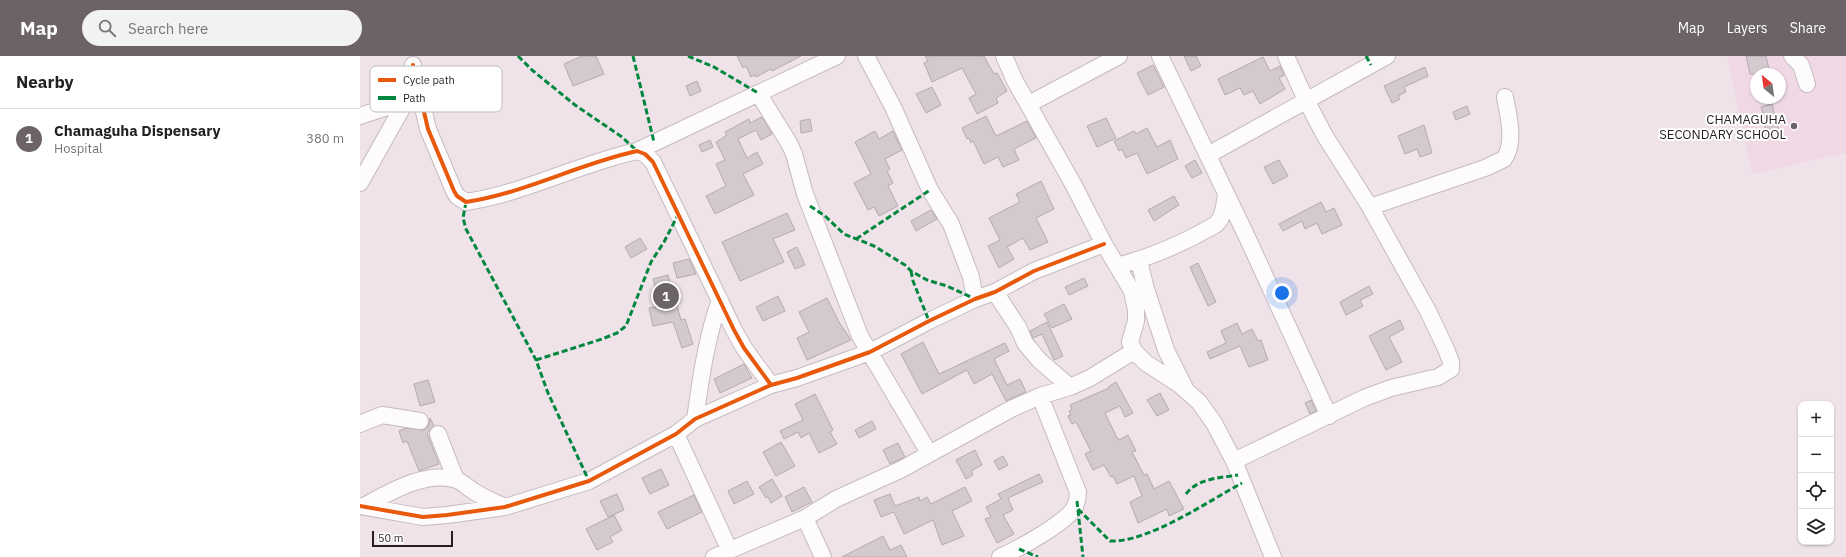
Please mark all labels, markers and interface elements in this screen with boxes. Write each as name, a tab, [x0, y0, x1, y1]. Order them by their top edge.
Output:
search box	[82, 10, 362, 46]
text: Map	[20, 16, 58, 40]
icon: search	[96, 17, 118, 39]
text: Search here	[128, 19, 208, 38]
text: Map	[1678, 19, 1705, 37]
text: Layers	[1727, 19, 1768, 37]
text: Share	[1790, 19, 1826, 37]
legend	[370, 66, 502, 112]
north arrow	[1750, 68, 1786, 104]
text: Nearby	[16, 71, 74, 93]
text: Cycle path	[403, 73, 455, 87]
text: Path	[403, 91, 426, 105]
place label: CHAMAGUHA SECONDARY SCHOOL	[1659, 111, 1787, 143]
text: Chamaguha Dispensary	[54, 121, 220, 140]
marker: CHAMAGUHA SECONDARY SCHOOL	[1789, 121, 1799, 131]
text: 1	[25, 130, 33, 147]
text: 380 m	[306, 130, 344, 147]
text: Hospital	[54, 140, 103, 157]
pin: 1	[653, 281, 679, 311]
your location	[1272, 283, 1292, 303]
map controls	[1798, 401, 1834, 545]
button: +	[1798, 401, 1834, 437]
button: −	[1798, 437, 1834, 473]
button: locate	[1798, 473, 1834, 509]
button: layers	[1798, 509, 1834, 545]
scale bar	[372, 529, 453, 548]
text: 50 m	[378, 531, 403, 545]

